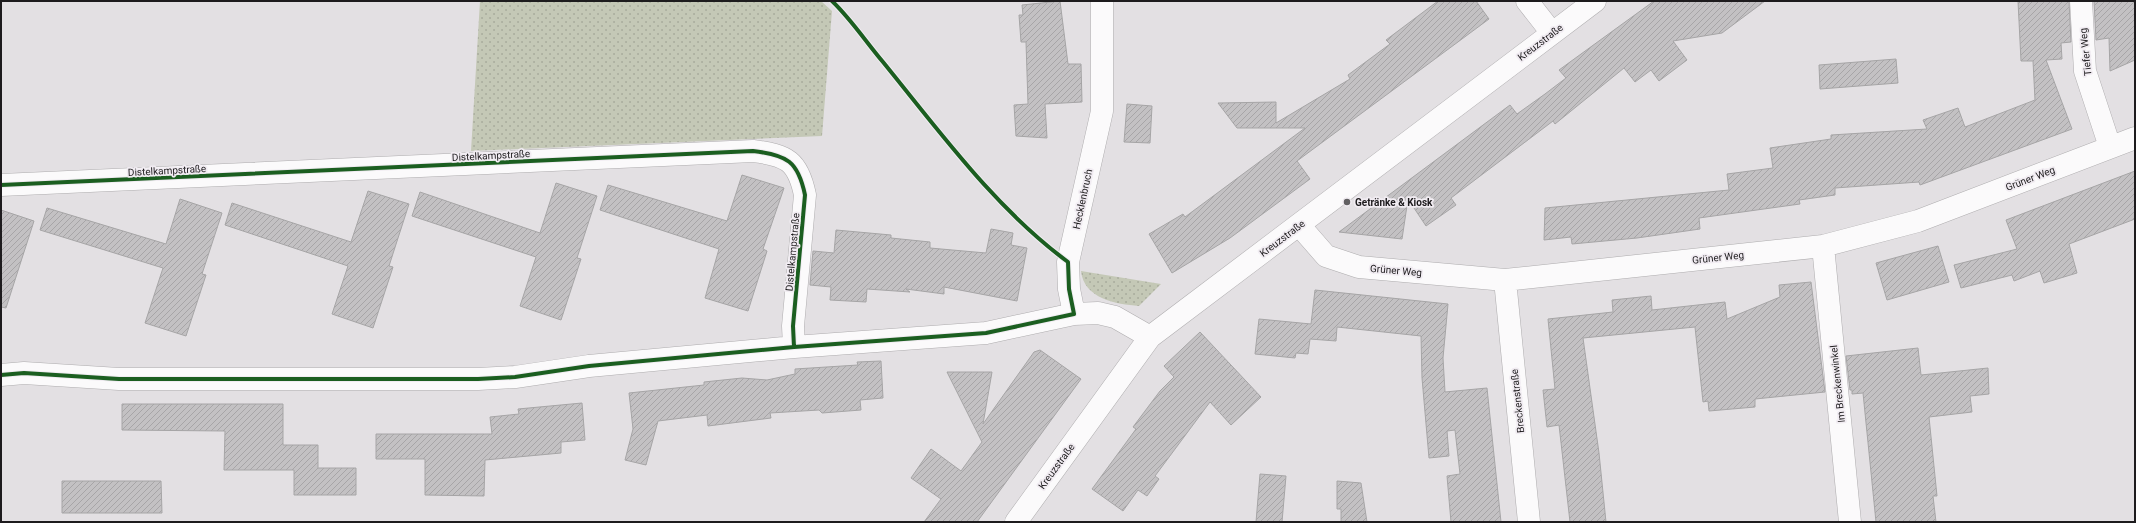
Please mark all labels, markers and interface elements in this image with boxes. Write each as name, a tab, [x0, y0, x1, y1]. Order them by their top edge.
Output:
street label: Kreuzstraße	[1516, 22, 1565, 63]
street label: Tiefer Weg	[2078, 28, 2093, 76]
street label: Distelkampstraße	[452, 148, 530, 163]
street label: Distelkampstraße	[128, 163, 206, 178]
street label: Grüner Weg	[2004, 164, 2056, 193]
street label: Hecklenbruch	[1071, 168, 1094, 230]
marker: Getränke & Kiosk	[1342, 197, 1352, 207]
place label: Getränke & Kiosk	[1355, 197, 1433, 208]
street label: Distelkampstraße	[784, 213, 801, 292]
street label: Kreuzstraße	[1258, 218, 1307, 259]
street label: Grüner Weg	[1692, 249, 1745, 266]
street label: Grüner Weg	[1370, 263, 1422, 278]
street label: Im Breckenwinkel	[1828, 345, 1847, 423]
street label: Breckenstraße	[1509, 368, 1526, 433]
street label: Kreuzstraße	[1036, 441, 1077, 491]

